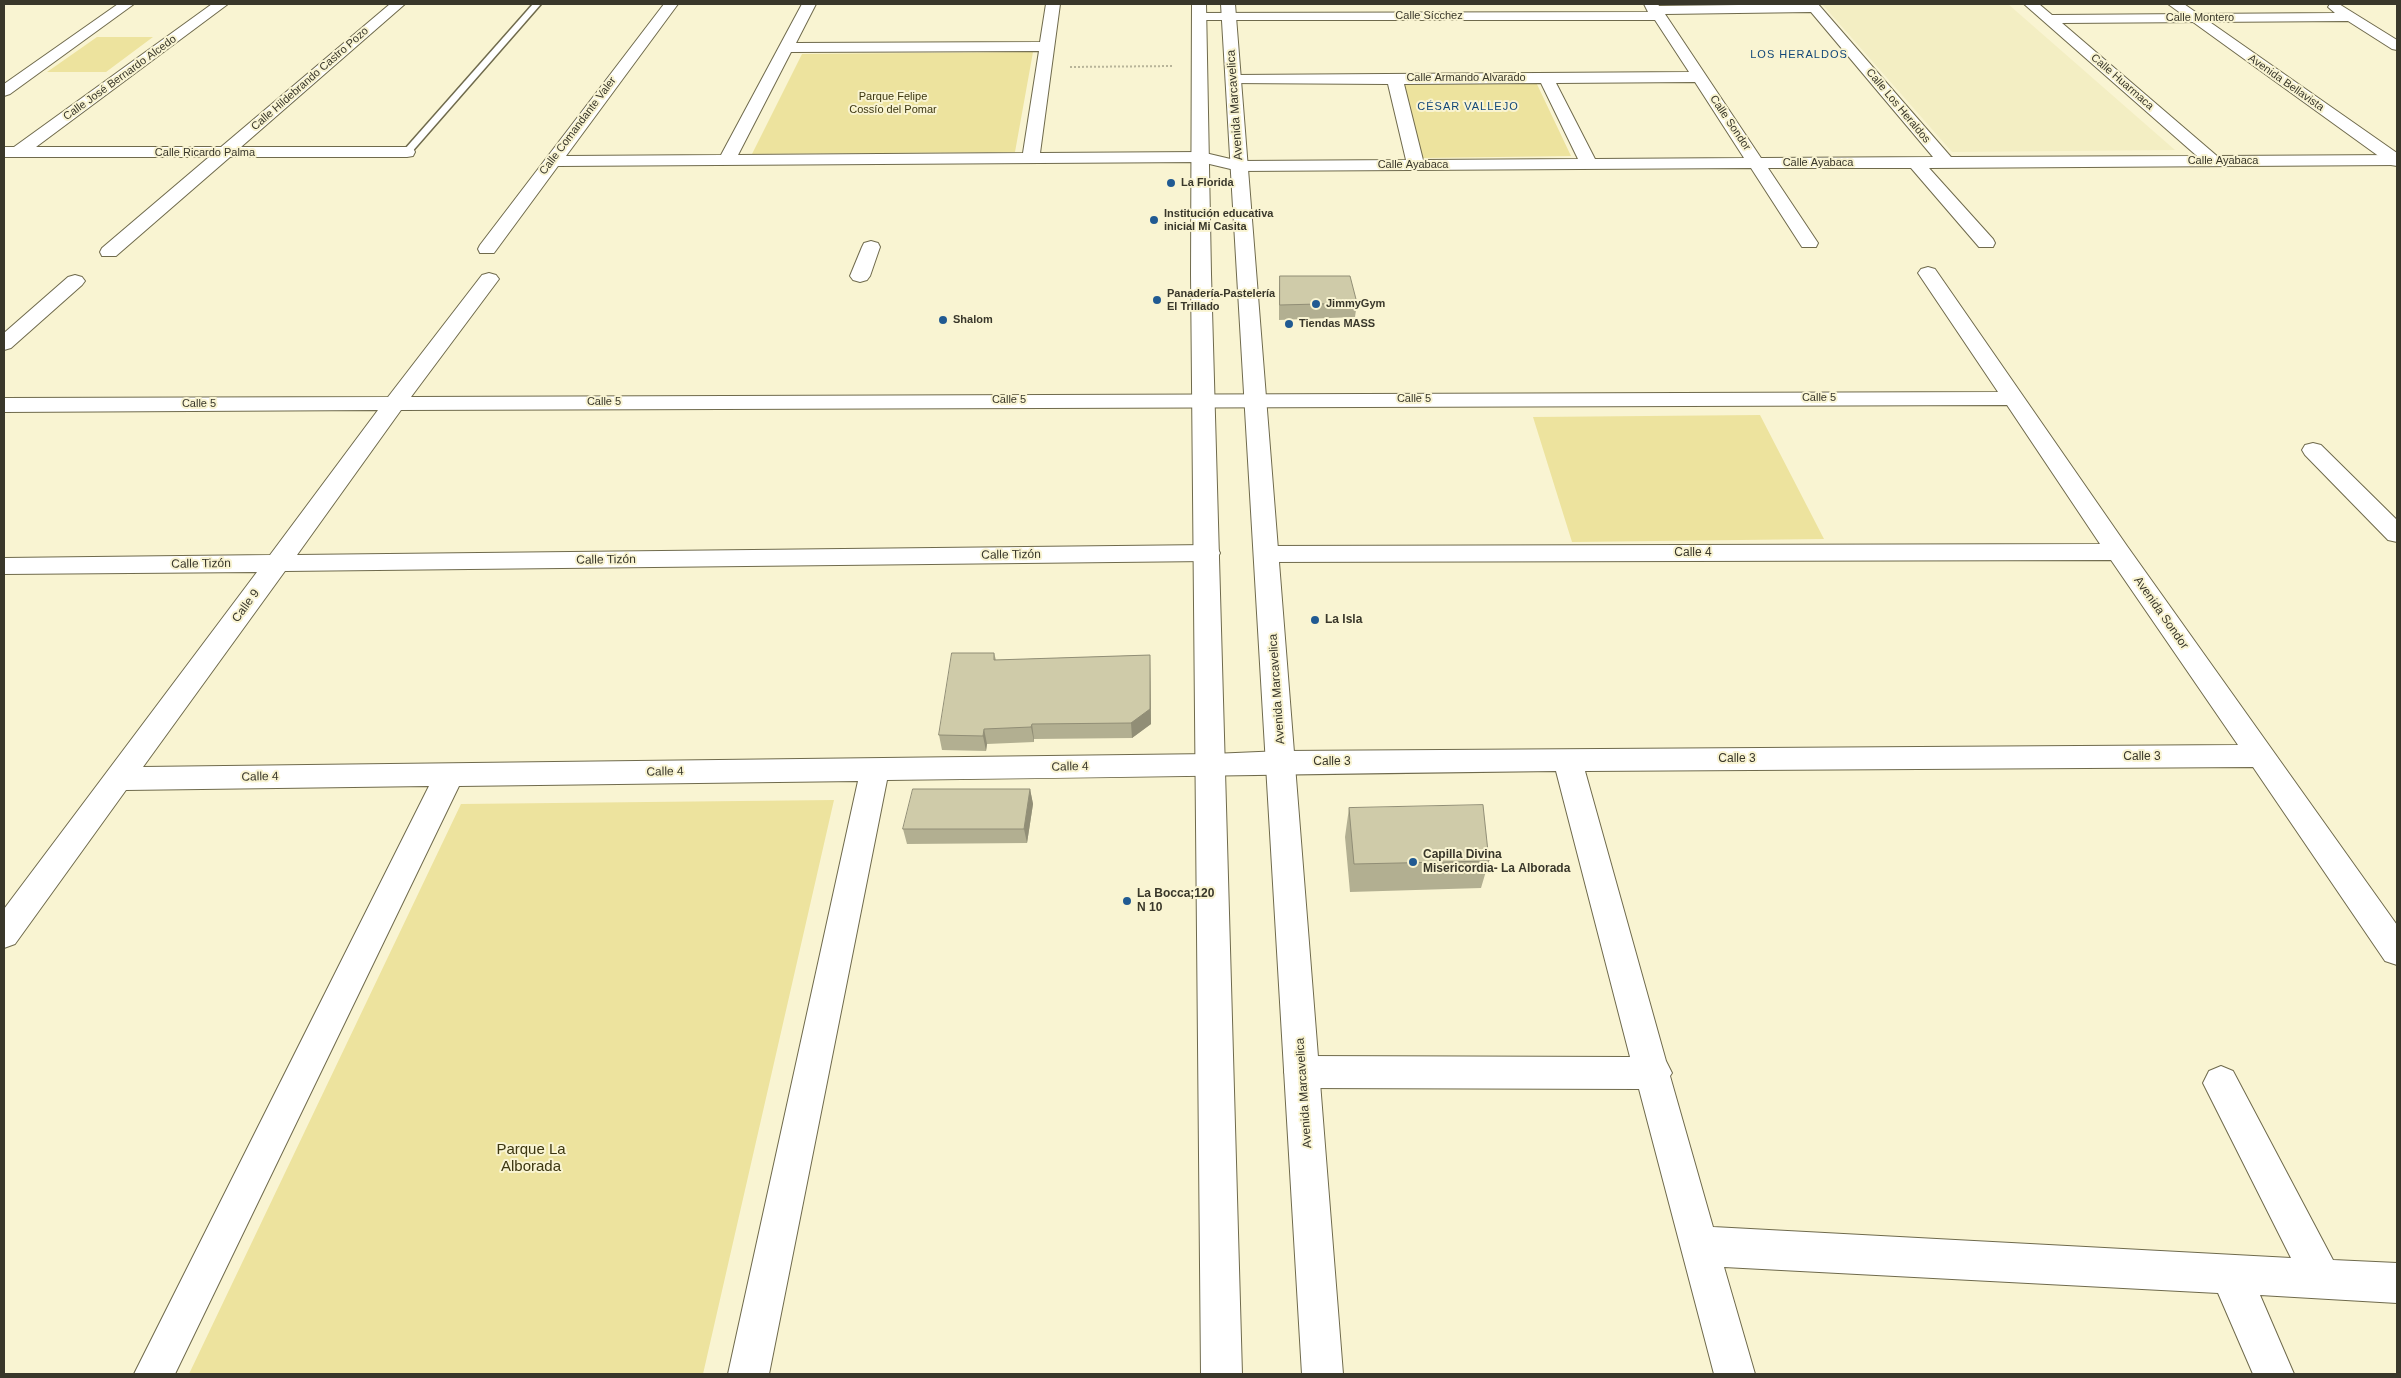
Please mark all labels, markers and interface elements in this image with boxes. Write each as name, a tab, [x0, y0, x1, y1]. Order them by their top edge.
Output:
street label: Calle Sícchez	[1395, 9, 1463, 23]
street label: Calle Montero	[2166, 11, 2234, 25]
street label: Calle Hildebrando Castro Pozo	[249, 24, 371, 134]
street label: Calle José Bernardo Alcedo	[61, 33, 179, 123]
district label: LOS HERALDOS	[1749, 48, 1849, 62]
street label: Avenida Marcavelica	[1224, 49, 1246, 161]
street label: Calle Huarmaca	[2088, 51, 2156, 113]
street label: Avenida Bellavista	[2245, 52, 2327, 114]
street label: Calle Los Heraldos	[1863, 66, 1933, 146]
street label: Calle Armando Alvarado	[1406, 71, 1526, 85]
street label: Calle Comandante Valer	[537, 74, 619, 178]
park label: Parque Felipe Cossío del Pomar	[849, 90, 937, 116]
street label: Calle Sondor	[1707, 93, 1753, 153]
district label: CÉSAR VALLEJO	[1416, 100, 1520, 114]
street label: Calle Ricardo Palma	[155, 146, 255, 160]
street label: Calle Ayabaca	[2188, 154, 2258, 168]
street label: Calle Ayabaca	[1783, 156, 1853, 170]
street label: Calle Ayabaca	[1378, 158, 1448, 172]
place label: La Florida	[1181, 176, 1234, 190]
marker: La Florida	[1165, 177, 1177, 189]
place label: Institución educativa inicial Mi Casita	[1164, 207, 1273, 233]
marker: Institución educativa inicial Mi Casita	[1148, 214, 1160, 226]
place label: Panadería-Pastelería El Trillado	[1167, 287, 1275, 313]
marker: Panadería-Pastelería El Trillado	[1151, 294, 1163, 306]
place label: JimmyGym	[1326, 297, 1385, 311]
marker: JimmyGym	[1310, 298, 1322, 310]
place label: Shalom	[953, 313, 993, 327]
marker: Shalom	[937, 314, 949, 326]
place label: Tiendas MASS	[1299, 317, 1375, 331]
marker: Tiendas MASS	[1283, 318, 1295, 330]
street label: Calle 5	[1802, 391, 1836, 405]
street label: Calle 5	[1397, 392, 1431, 406]
street label: Calle 5	[992, 393, 1026, 407]
street label: Calle 5	[587, 395, 621, 409]
street label: Calle 5	[182, 397, 216, 411]
street label: Calle 4	[1674, 546, 1712, 560]
street label: Calle Tizón	[981, 547, 1041, 563]
street label: Calle Tizón	[576, 552, 636, 568]
street label: Calle Tizón	[171, 556, 231, 572]
street label: Avenida Sondor	[2131, 574, 2191, 652]
street label: Calle 9	[229, 587, 263, 625]
place label: La Isla	[1325, 613, 1362, 627]
marker: La Isla	[1309, 614, 1321, 626]
street label: Avenida Marcavelica	[1266, 633, 1288, 745]
street label: Calle 3	[2123, 750, 2161, 764]
street label: Calle 3	[1718, 752, 1756, 766]
street label: Calle 3	[1313, 755, 1351, 769]
street label: Calle 4	[1051, 759, 1089, 775]
street label: Calle 4	[646, 764, 684, 780]
street label: Calle 4	[241, 769, 279, 785]
place label: Capilla Divina Misericordia- La Alborada	[1423, 848, 1570, 876]
marker: Capilla Divina Misericordia- La Alborada	[1407, 856, 1419, 868]
place label: La Bocca;120 N 10	[1137, 887, 1214, 915]
marker: La Bocca;120 N 10	[1121, 895, 1133, 907]
street label: Avenida Marcavelica	[1293, 1037, 1315, 1149]
park label: Parque La Alborada	[496, 1141, 566, 1176]

